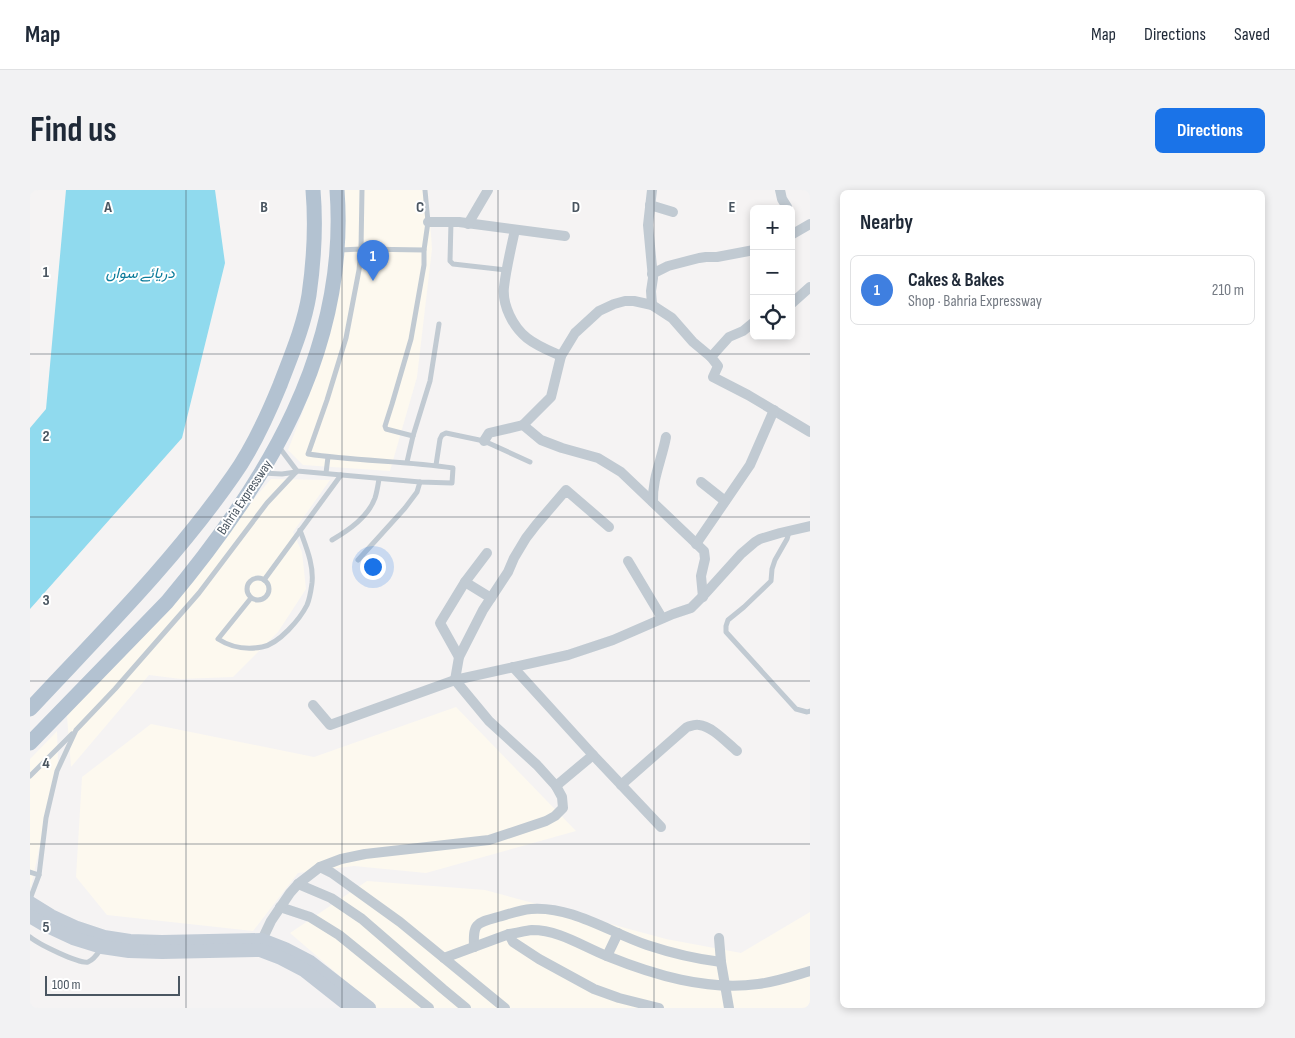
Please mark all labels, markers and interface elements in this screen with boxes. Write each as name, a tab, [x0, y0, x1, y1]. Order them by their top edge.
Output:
text: Map	[25, 20, 60, 49]
text: Map	[1091, 24, 1116, 45]
text: Directions	[1144, 24, 1206, 45]
text: Saved	[1234, 24, 1270, 45]
button: Directions	[1155, 108, 1265, 153]
text: Find us	[30, 109, 117, 152]
text: A	[103, 198, 112, 217]
text: B	[260, 198, 268, 217]
text: C	[416, 198, 424, 217]
text: D	[572, 198, 580, 217]
text: E	[729, 198, 736, 217]
map controls	[750, 205, 795, 340]
button: +	[750, 205, 795, 250]
text: Nearby	[860, 210, 913, 235]
pin: 1	[357, 240, 389, 281]
button: −	[750, 250, 795, 295]
text: 1	[43, 263, 50, 282]
water label: دریائے سواں	[105, 264, 175, 283]
text: Cakes & Bakes	[908, 269, 1004, 292]
text: 1	[874, 281, 880, 300]
text: 210 m	[1212, 281, 1244, 300]
text: Shop · Bahria Expressway	[908, 292, 1042, 311]
button: locate	[750, 295, 795, 340]
text: 2	[42, 427, 50, 446]
street label: Bahria Expressway	[213, 456, 276, 538]
your location	[360, 554, 386, 580]
text: 3	[42, 591, 50, 610]
text: 4	[42, 754, 50, 773]
text: 5	[42, 918, 50, 937]
scale bar	[45, 973, 180, 996]
text: 100 m	[52, 976, 81, 993]

